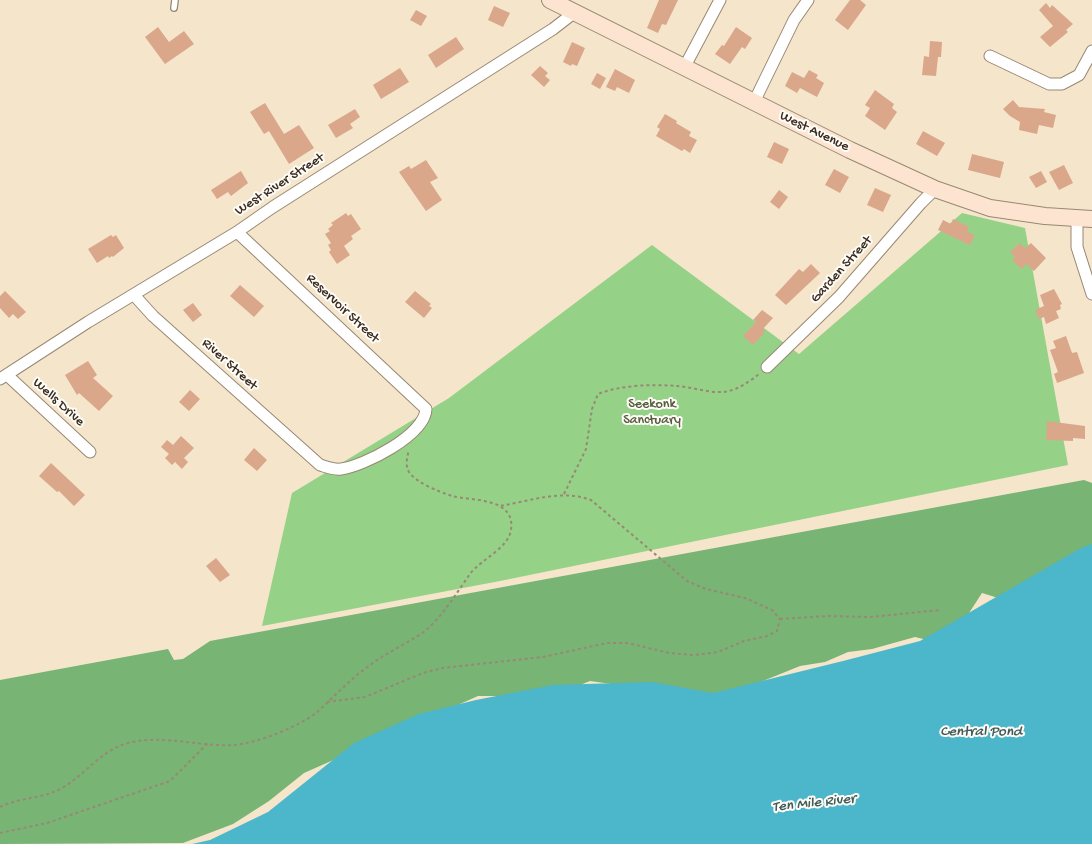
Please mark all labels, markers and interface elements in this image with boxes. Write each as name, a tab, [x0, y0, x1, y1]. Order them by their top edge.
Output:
street label: West Avenue	[776, 108, 852, 156]
street label: West River Street	[232, 150, 328, 220]
street label: Garden Street	[808, 233, 876, 307]
street label: Reservoir Street	[302, 271, 382, 347]
street label: River Street	[198, 336, 260, 394]
street label: Wells Drive	[28, 375, 88, 431]
park label: Seekonk Sanctuary	[623, 397, 681, 430]
water label: Central Pond	[940, 724, 1022, 742]
water label: Ten Mile River	[772, 791, 856, 817]

